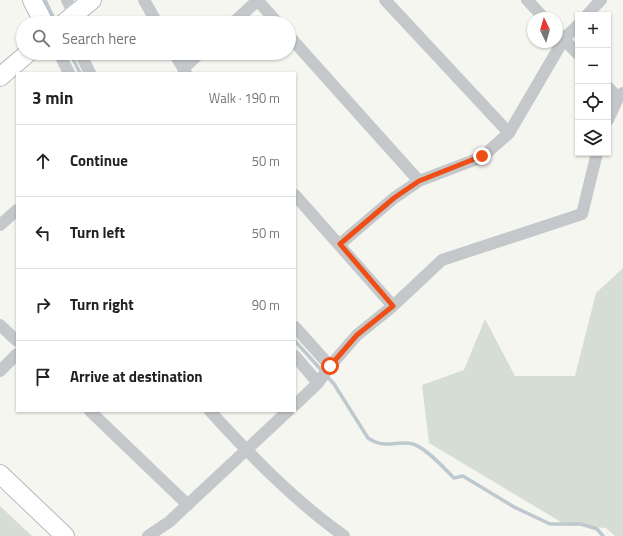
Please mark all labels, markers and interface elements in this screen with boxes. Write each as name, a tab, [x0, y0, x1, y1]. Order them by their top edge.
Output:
north arrow	[527, 12, 563, 48]
map controls	[575, 12, 611, 156]
button: +	[575, 12, 611, 48]
search box	[16, 16, 296, 60]
icon: search	[30, 27, 52, 49]
text: Search here	[62, 27, 136, 50]
button: −	[575, 48, 611, 84]
button: locate	[575, 84, 611, 120]
text: 3 min	[32, 85, 73, 111]
text: Walk · 190 m	[209, 88, 280, 108]
button: layers	[575, 120, 611, 156]
route end	[473, 147, 491, 165]
text: Continue	[70, 149, 128, 172]
icon: ahead	[32, 150, 54, 172]
text: 50 m	[252, 151, 280, 171]
text: Turn left	[70, 221, 125, 244]
icon: left	[32, 222, 54, 244]
text: 50 m	[252, 223, 280, 243]
text: Turn right	[70, 293, 134, 316]
icon: right	[32, 294, 54, 316]
text: 90 m	[252, 295, 280, 315]
route start	[321, 357, 339, 375]
text: Arrive at destination	[70, 365, 203, 388]
icon: arrive	[32, 366, 54, 388]

